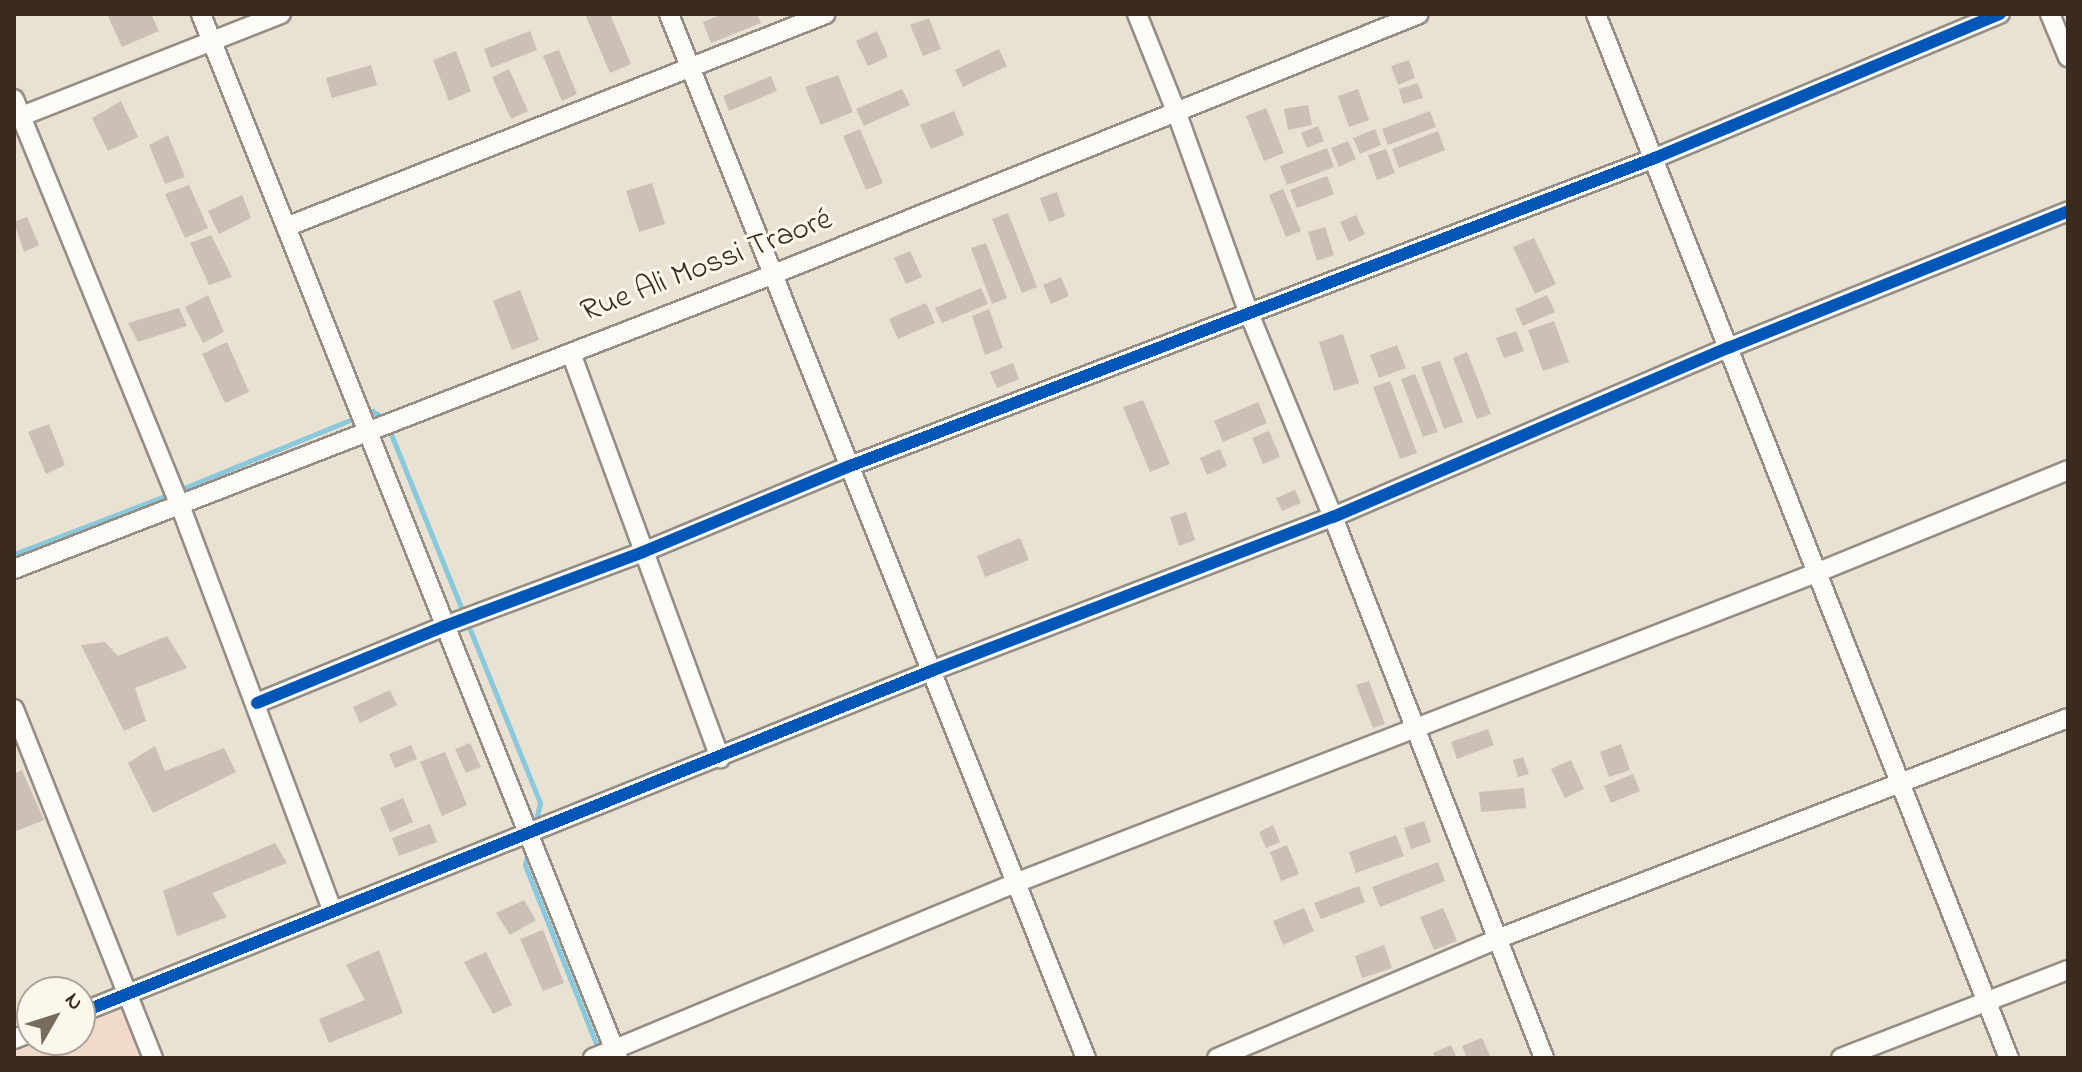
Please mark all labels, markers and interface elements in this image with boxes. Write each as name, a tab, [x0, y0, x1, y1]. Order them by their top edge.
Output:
street label: Rue Ali Mossi Traoré	[576, 201, 838, 333]
north arrow	[16, 976, 96, 1056]
text: N	[56, 986, 90, 1018]

